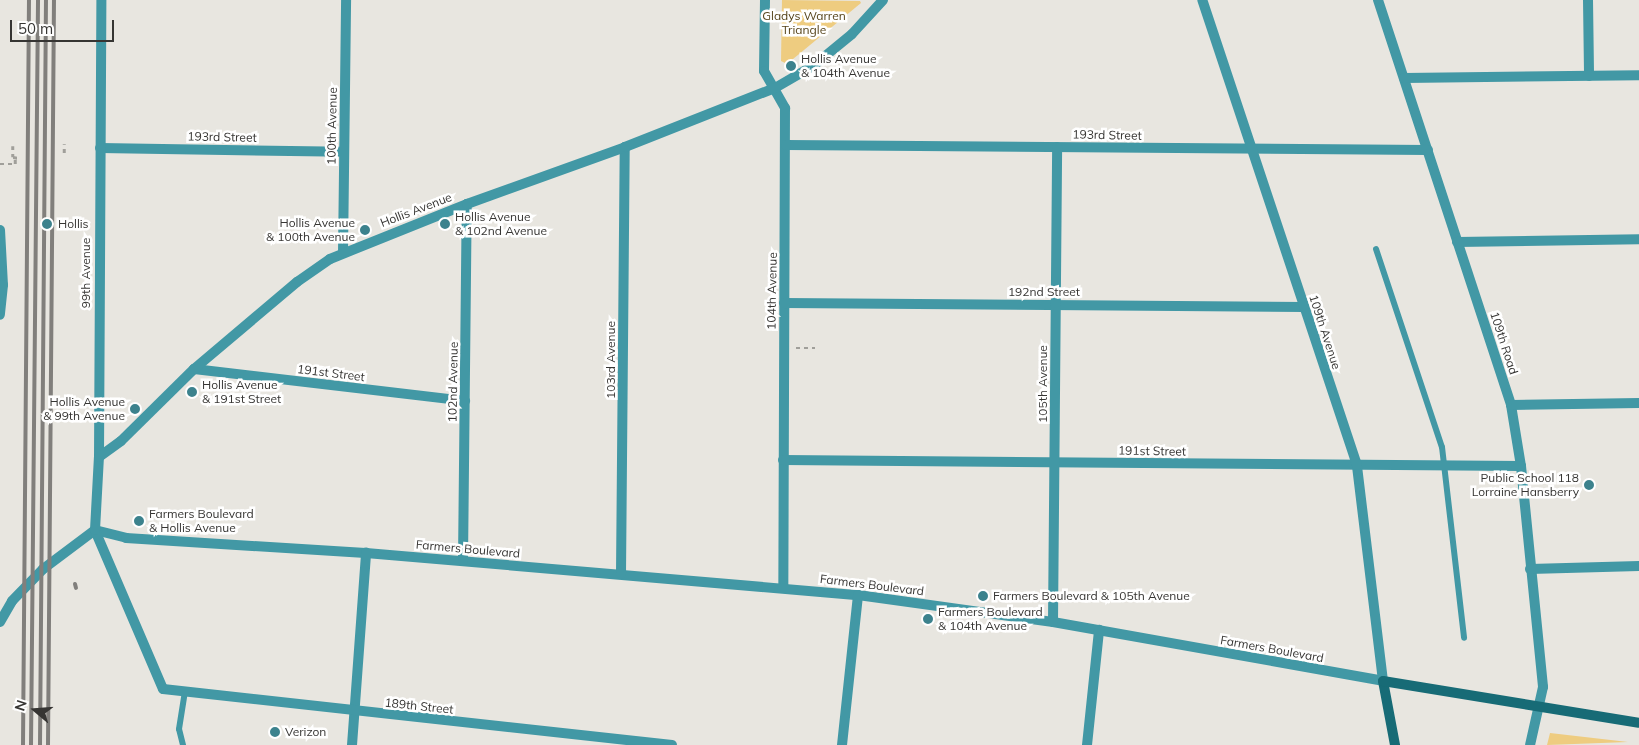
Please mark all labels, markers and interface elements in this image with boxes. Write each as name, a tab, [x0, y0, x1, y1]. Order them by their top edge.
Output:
park label: Gladys Warren Triangle	[762, 9, 846, 37]
scale bar	[12, 10, 116, 42]
text: 50 m	[18, 19, 53, 38]
place label: Hollis Avenue & 104th Avenue	[801, 52, 890, 80]
marker: Hollis Avenue & 104th Avenue	[785, 60, 797, 72]
street label: 100th Avenue	[324, 87, 340, 165]
street label: 193rd Street	[1072, 127, 1142, 143]
street label: 193rd Street	[187, 129, 257, 145]
street label: Hollis Avenue	[378, 190, 454, 230]
place label: Hollis Avenue & 102nd Avenue	[455, 210, 547, 238]
place label: Hollis Avenue & 100th Avenue	[266, 216, 355, 244]
marker: Hollis	[40, 217, 54, 231]
place label: Hollis	[58, 217, 89, 231]
marker: Hollis Avenue & 102nd Avenue	[439, 218, 451, 230]
marker: Hollis Avenue & 100th Avenue	[359, 224, 371, 236]
street label: 99th Avenue	[79, 238, 93, 308]
street label: 104th Avenue	[764, 252, 780, 330]
street label: 192nd Street	[1008, 285, 1080, 299]
street label: 109th Avenue	[1306, 293, 1344, 371]
street label: 109th Road	[1487, 310, 1521, 376]
street label: 103rd Avenue	[604, 321, 618, 399]
street label: 102nd Avenue	[445, 341, 461, 423]
street label: 105th Avenue	[1036, 345, 1050, 423]
street label: 191st Street	[296, 362, 366, 384]
place label: Hollis Avenue & 191st Street	[202, 378, 281, 406]
marker: Hollis Avenue & 191st Street	[186, 386, 198, 398]
place label: Hollis Avenue & 99th Avenue	[43, 395, 125, 423]
marker: Hollis Avenue & 99th Avenue	[129, 403, 141, 415]
street label: 191st Street	[1118, 443, 1186, 459]
place label: Public School 118 Lorraine Hansberry	[1472, 471, 1579, 499]
marker: Public School 118 Lorraine Hansberry	[1583, 479, 1595, 491]
place label: Farmers Boulevard & Hollis Avenue	[149, 507, 254, 535]
marker: Farmers Boulevard & Hollis Avenue	[133, 515, 145, 527]
street label: Farmers Boulevard	[415, 537, 521, 561]
street label: Farmers Boulevard	[819, 571, 925, 599]
place label: Farmers Boulevard & 105th Avenue	[993, 589, 1190, 603]
marker: Farmers Boulevard & 105th Avenue	[977, 590, 989, 602]
place label: Farmers Boulevard & 104th Avenue	[938, 605, 1043, 633]
marker: Farmers Boulevard & 104th Avenue	[922, 613, 934, 625]
street label: Farmers Boulevard	[1219, 633, 1325, 665]
north arrow	[10, 685, 60, 735]
street label: 189th Street	[384, 695, 454, 717]
text: N	[11, 698, 31, 713]
place label: Verizon	[285, 725, 326, 739]
marker: Verizon	[269, 726, 281, 738]

